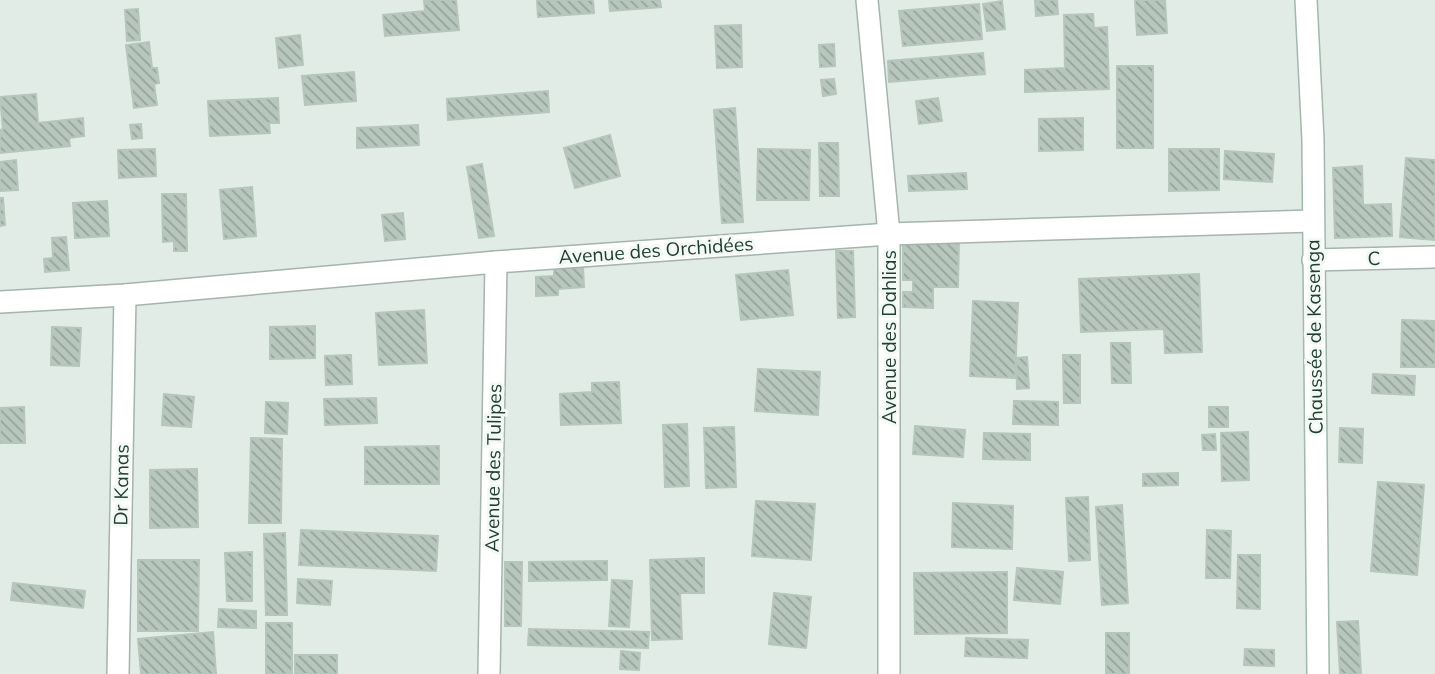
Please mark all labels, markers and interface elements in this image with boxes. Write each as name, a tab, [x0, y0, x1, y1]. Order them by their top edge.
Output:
street label: Avenue des Orchidées	[558, 231, 754, 269]
street label: Chaussée de Kasenga	[1300, 239, 1328, 435]
street label: C	[1367, 246, 1381, 270]
street label: Avenue des Dahlias	[877, 250, 901, 424]
street label: Avenue des Tulipes	[480, 384, 506, 552]
street label: Dr Kanas	[108, 444, 134, 526]

